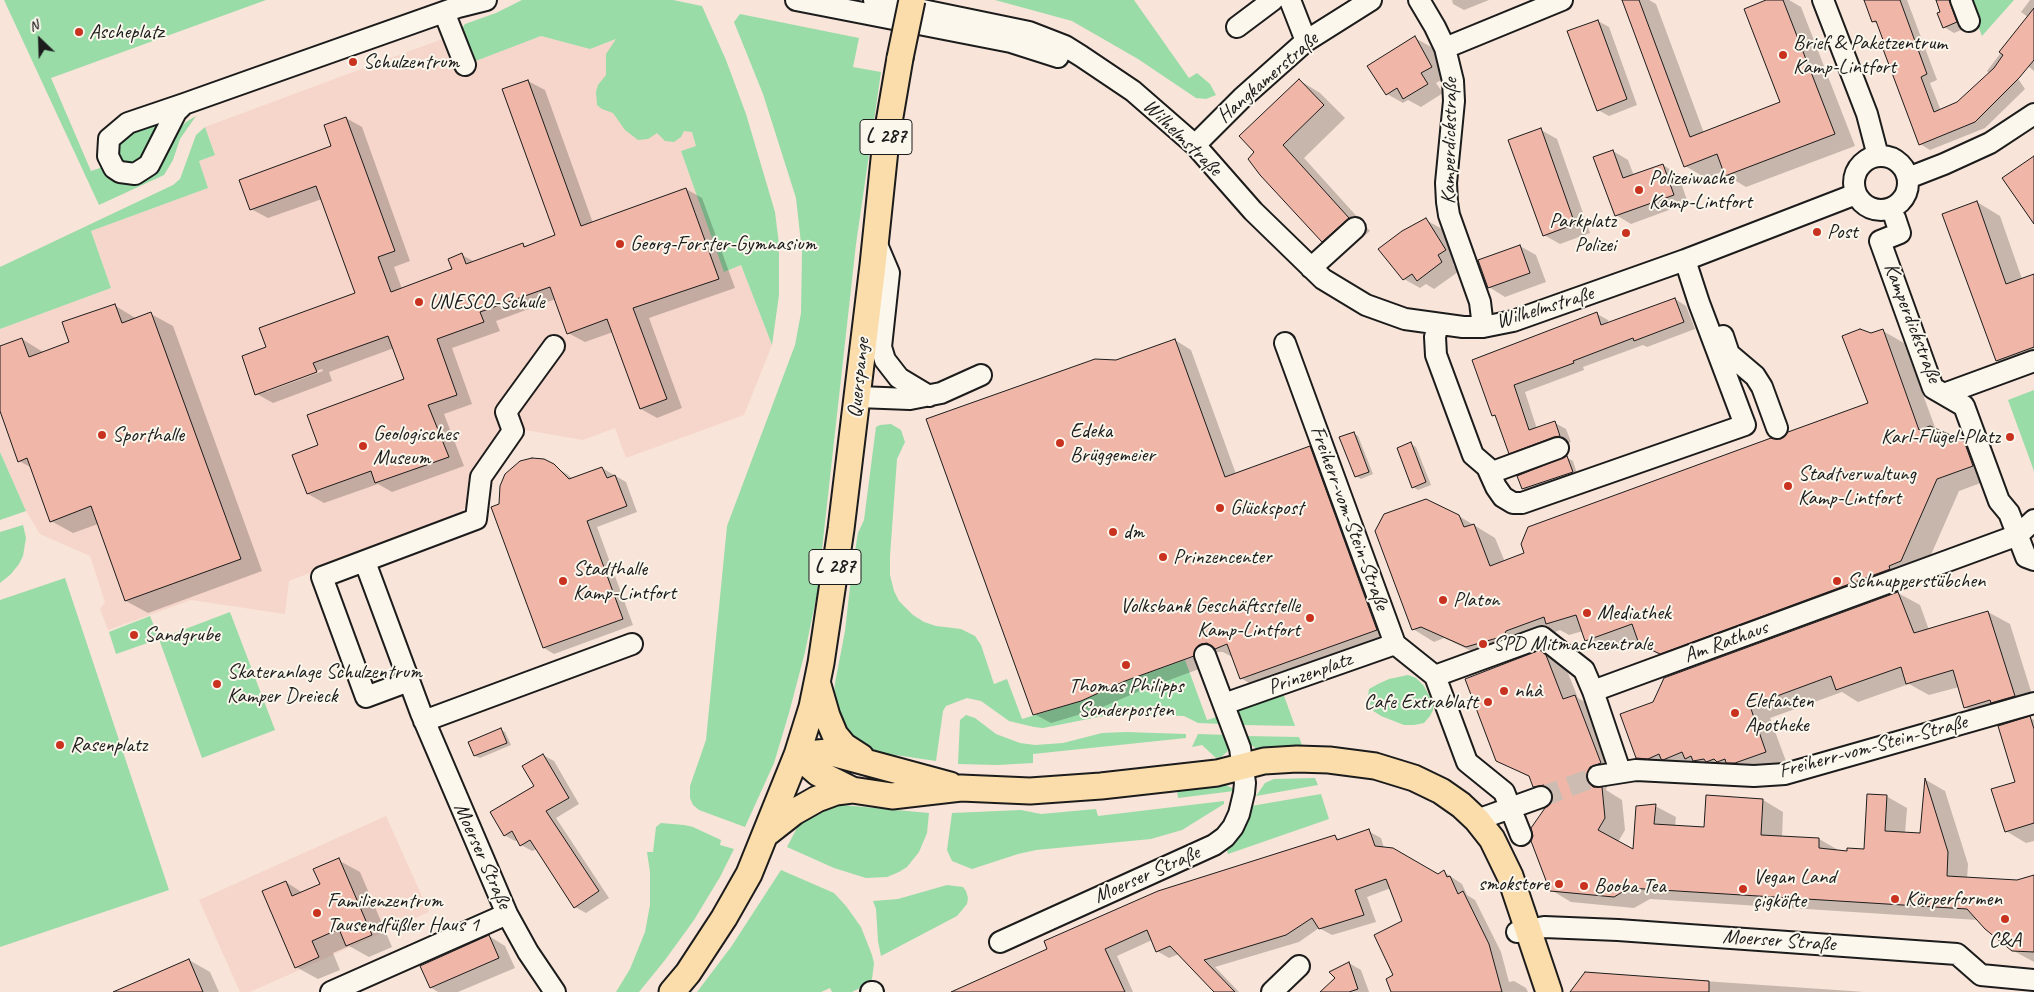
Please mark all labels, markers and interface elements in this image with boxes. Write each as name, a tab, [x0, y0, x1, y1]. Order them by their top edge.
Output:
north arrow	[15, 15, 65, 65]
text: N	[26, 16, 41, 35]
place label: Ascheplatz	[89, 19, 164, 45]
marker: Ascheplatz	[73, 26, 85, 38]
street label: Hangkamerstraße	[1212, 27, 1324, 129]
place label: Brief & Paketzentrum Kamp-Lintfort	[1793, 30, 1947, 80]
place label: Schulzentrum	[363, 49, 459, 75]
marker: Brief & Paketzentrum Kamp-Lintfort	[1777, 49, 1789, 61]
marker: Schulzentrum	[347, 56, 359, 68]
street label: Kamperdickstraße	[1436, 78, 1464, 204]
street label: Wilhelmstraße	[1137, 94, 1227, 182]
road number: L 287	[860, 120, 912, 154]
place label: Polizeiwache Kamp-Lintfort	[1649, 165, 1752, 215]
marker: Polizeiwache Kamp-Lintfort	[1633, 184, 1645, 196]
place label: Parkplatz Polizei	[1549, 208, 1616, 258]
place label: Post	[1827, 219, 1858, 245]
marker: Post	[1811, 226, 1823, 238]
marker: Parkplatz Polizei	[1620, 227, 1632, 239]
place label: Georg-Forster-Gymnasium	[630, 231, 816, 257]
marker: Georg-Forster-Gymnasium	[614, 238, 626, 250]
street label: Kamperdickstraße	[1878, 260, 1946, 386]
street label: Wilhelmstraße	[1493, 281, 1597, 335]
place label: UNESCO-Schule	[429, 289, 545, 315]
marker: UNESCO-Schule	[413, 296, 425, 308]
street label: Querspange	[842, 337, 876, 419]
place label: Edeka Brüggemeier	[1070, 418, 1155, 468]
place label: Geologisches Museum	[373, 421, 458, 471]
place label: Sporthalle	[112, 422, 184, 448]
street label: Freiherr-vom-Stein-Straße	[1304, 422, 1394, 614]
place label: Karl-Flügel-Platz	[1881, 424, 2000, 450]
marker: Sporthalle	[96, 429, 108, 441]
marker: Karl-Flügel-Platz	[2004, 431, 2016, 443]
marker: Edeka Brüggemeier	[1054, 437, 1066, 449]
marker: Geologisches Museum	[357, 440, 369, 452]
place label: Stadtverwaltung Kamp-Lintfort	[1798, 461, 1916, 511]
marker: Stadtverwaltung Kamp-Lintfort	[1782, 480, 1794, 492]
place label: Glückspost	[1230, 495, 1303, 521]
marker: Glückspost	[1214, 502, 1226, 514]
place label: dm	[1123, 519, 1144, 545]
marker: dm	[1107, 526, 1119, 538]
place label: Prinzencenter	[1173, 544, 1272, 570]
road number: L 287	[809, 550, 861, 584]
marker: Prinzencenter	[1157, 551, 1169, 563]
place label: Stadthalle Kamp-Lintfort	[573, 556, 676, 606]
place label: Schnupperstübchen	[1847, 568, 1985, 594]
marker: Stadthalle Kamp-Lintfort	[557, 575, 569, 587]
marker: Schnupperstübchen	[1831, 575, 1843, 587]
place label: Platon	[1453, 587, 1499, 613]
place label: Volksbank Geschäftsstelle Kamp-Lintfort	[1120, 593, 1300, 643]
marker: Platon	[1437, 594, 1449, 606]
place label: Mediathek	[1597, 600, 1671, 626]
marker: Mediathek	[1581, 607, 1593, 619]
marker: Volksbank Geschäftsstelle Kamp-Lintfort	[1304, 612, 1316, 624]
street label: Am Rathaus	[1681, 615, 1771, 669]
place label: Sandgrube	[144, 622, 220, 648]
marker: Sandgrube	[128, 629, 140, 641]
place label: SPD Mitmachzentrale	[1493, 631, 1652, 657]
marker: SPD Mitmachzentrale	[1477, 638, 1489, 650]
street label: Prinzenplatz	[1265, 647, 1355, 701]
place label: Skateranlage Schulzentrum Kamper Dreieck	[227, 659, 422, 709]
marker: Thomas Philipps Sonderposten	[1120, 659, 1132, 671]
place label: Thomas Philipps Sonderposten	[1069, 673, 1183, 723]
marker: Skateranlage Schulzentrum Kamper Dreieck	[211, 678, 223, 690]
place label: nhà	[1514, 678, 1542, 704]
marker: nhà	[1498, 685, 1510, 697]
place label: Elefanten Apotheke	[1745, 688, 1814, 738]
place label: Cafe Extrablatt	[1364, 689, 1478, 715]
marker: Cafe Extrablatt	[1482, 696, 1494, 708]
marker: Elefanten Apotheke	[1729, 707, 1741, 719]
street label: Freiherr-vom-Stein-Straße	[1776, 710, 1970, 784]
place label: Rasenplatz	[70, 732, 147, 758]
marker: Rasenplatz	[54, 739, 66, 751]
street label: Moerser Straße	[447, 799, 517, 913]
street label: Moerser Straße	[1090, 840, 1204, 910]
place label: Vegan Land çigköfte	[1753, 864, 1836, 914]
place label: smokstore	[1478, 871, 1549, 897]
place label: Booba Tea	[1594, 873, 1666, 899]
marker: smokstore	[1553, 878, 1565, 890]
marker: Booba Tea	[1578, 880, 1590, 892]
marker: Vegan Land çigköfte	[1737, 883, 1749, 895]
place label: Körperformen	[1905, 886, 2002, 912]
place label: Familienzentrum Tausendfüßler Haus 1	[327, 888, 479, 938]
marker: Körperformen	[1889, 893, 1901, 905]
marker: Familienzentrum Tausendfüßler Haus 1	[311, 907, 323, 919]
marker: C&A	[1999, 913, 2011, 925]
street label: Moerser Straße	[1722, 924, 1836, 958]
place label: C&A	[1989, 927, 2021, 953]

